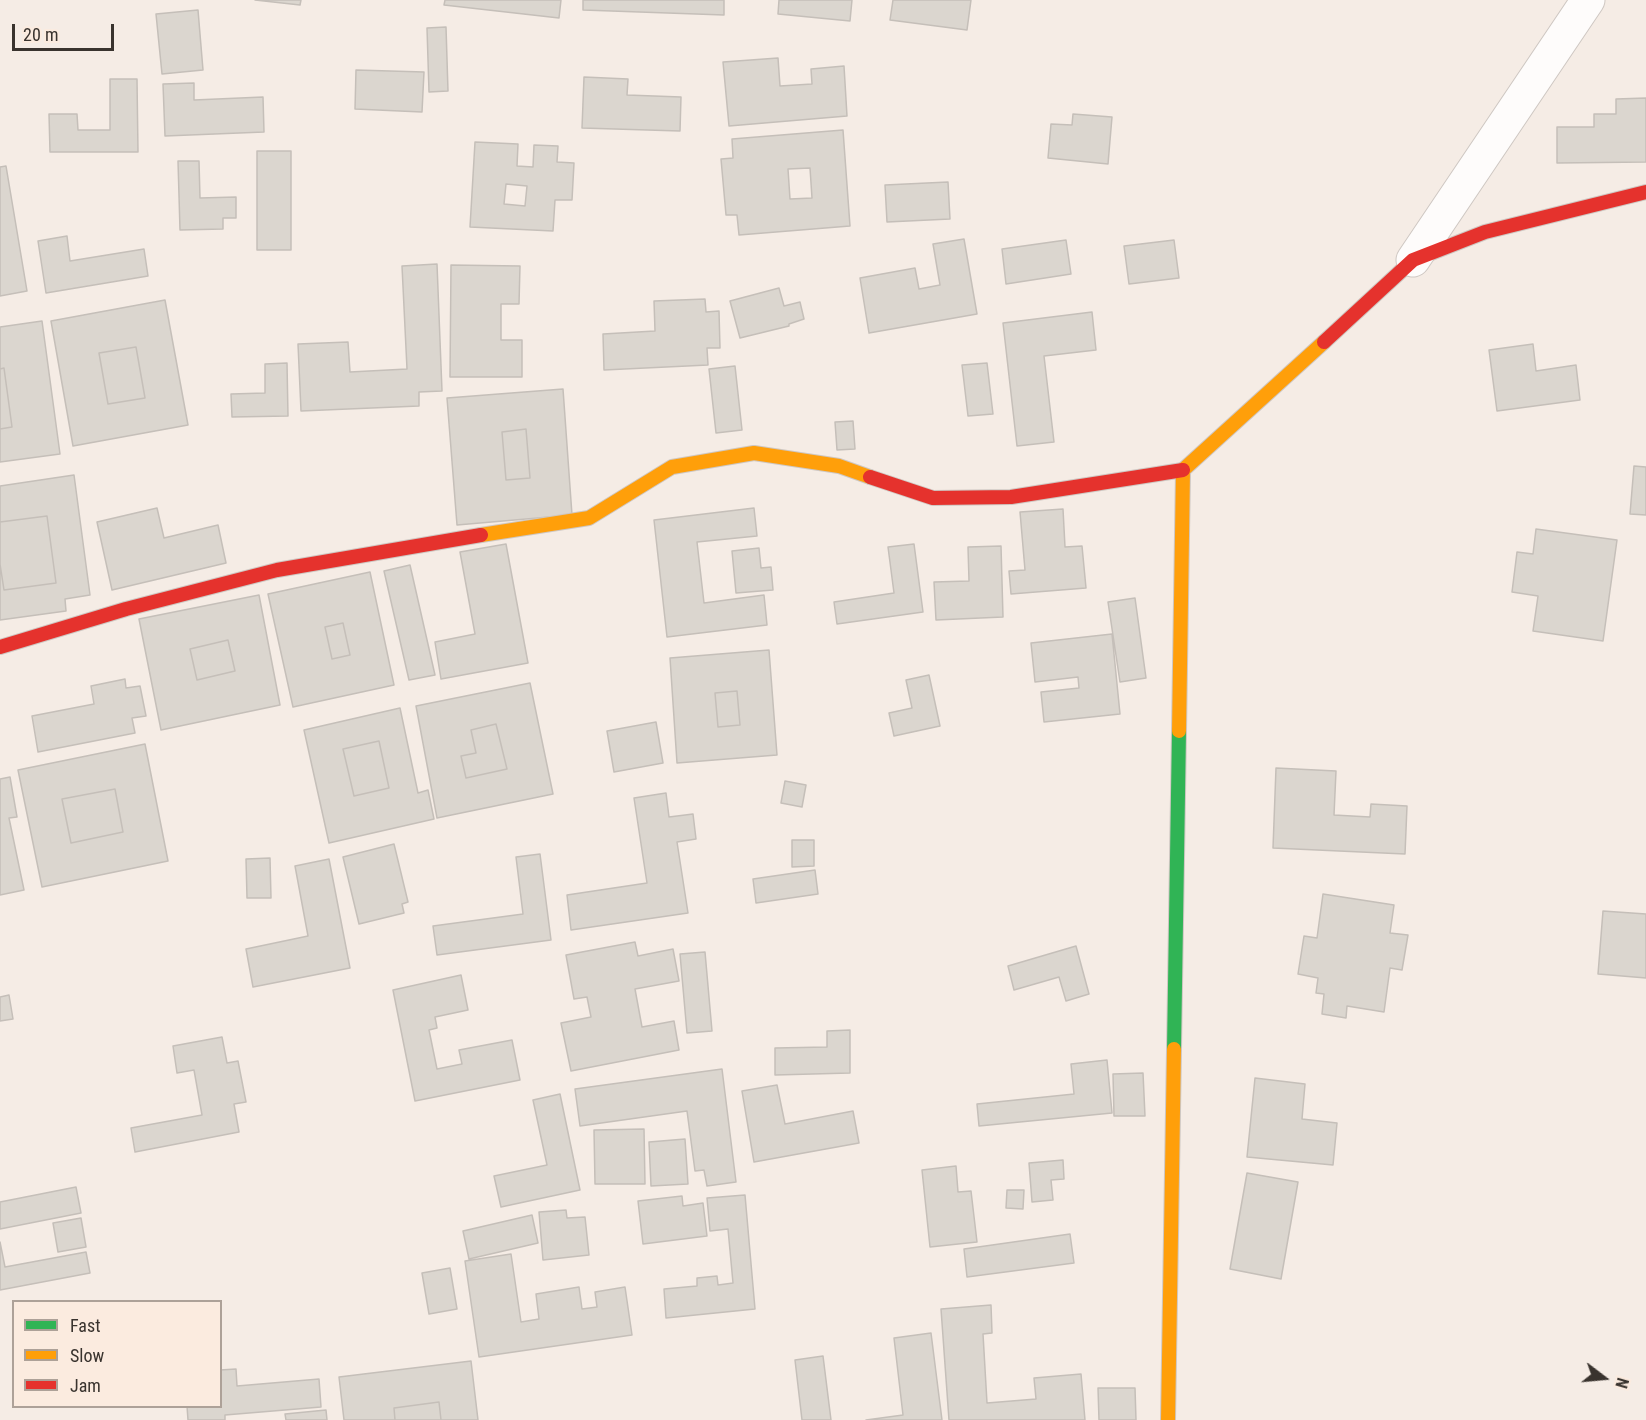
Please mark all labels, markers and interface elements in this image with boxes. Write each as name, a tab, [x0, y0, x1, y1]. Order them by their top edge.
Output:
scale bar	[15, 12, 117, 50]
text: 20 m	[23, 24, 58, 45]
legend	[12, 1300, 222, 1408]
text: Fast	[70, 1315, 101, 1336]
text: Slow	[70, 1345, 104, 1366]
north arrow	[1574, 1348, 1634, 1408]
text: Jam	[70, 1375, 101, 1396]
text: N	[1611, 1376, 1632, 1390]

